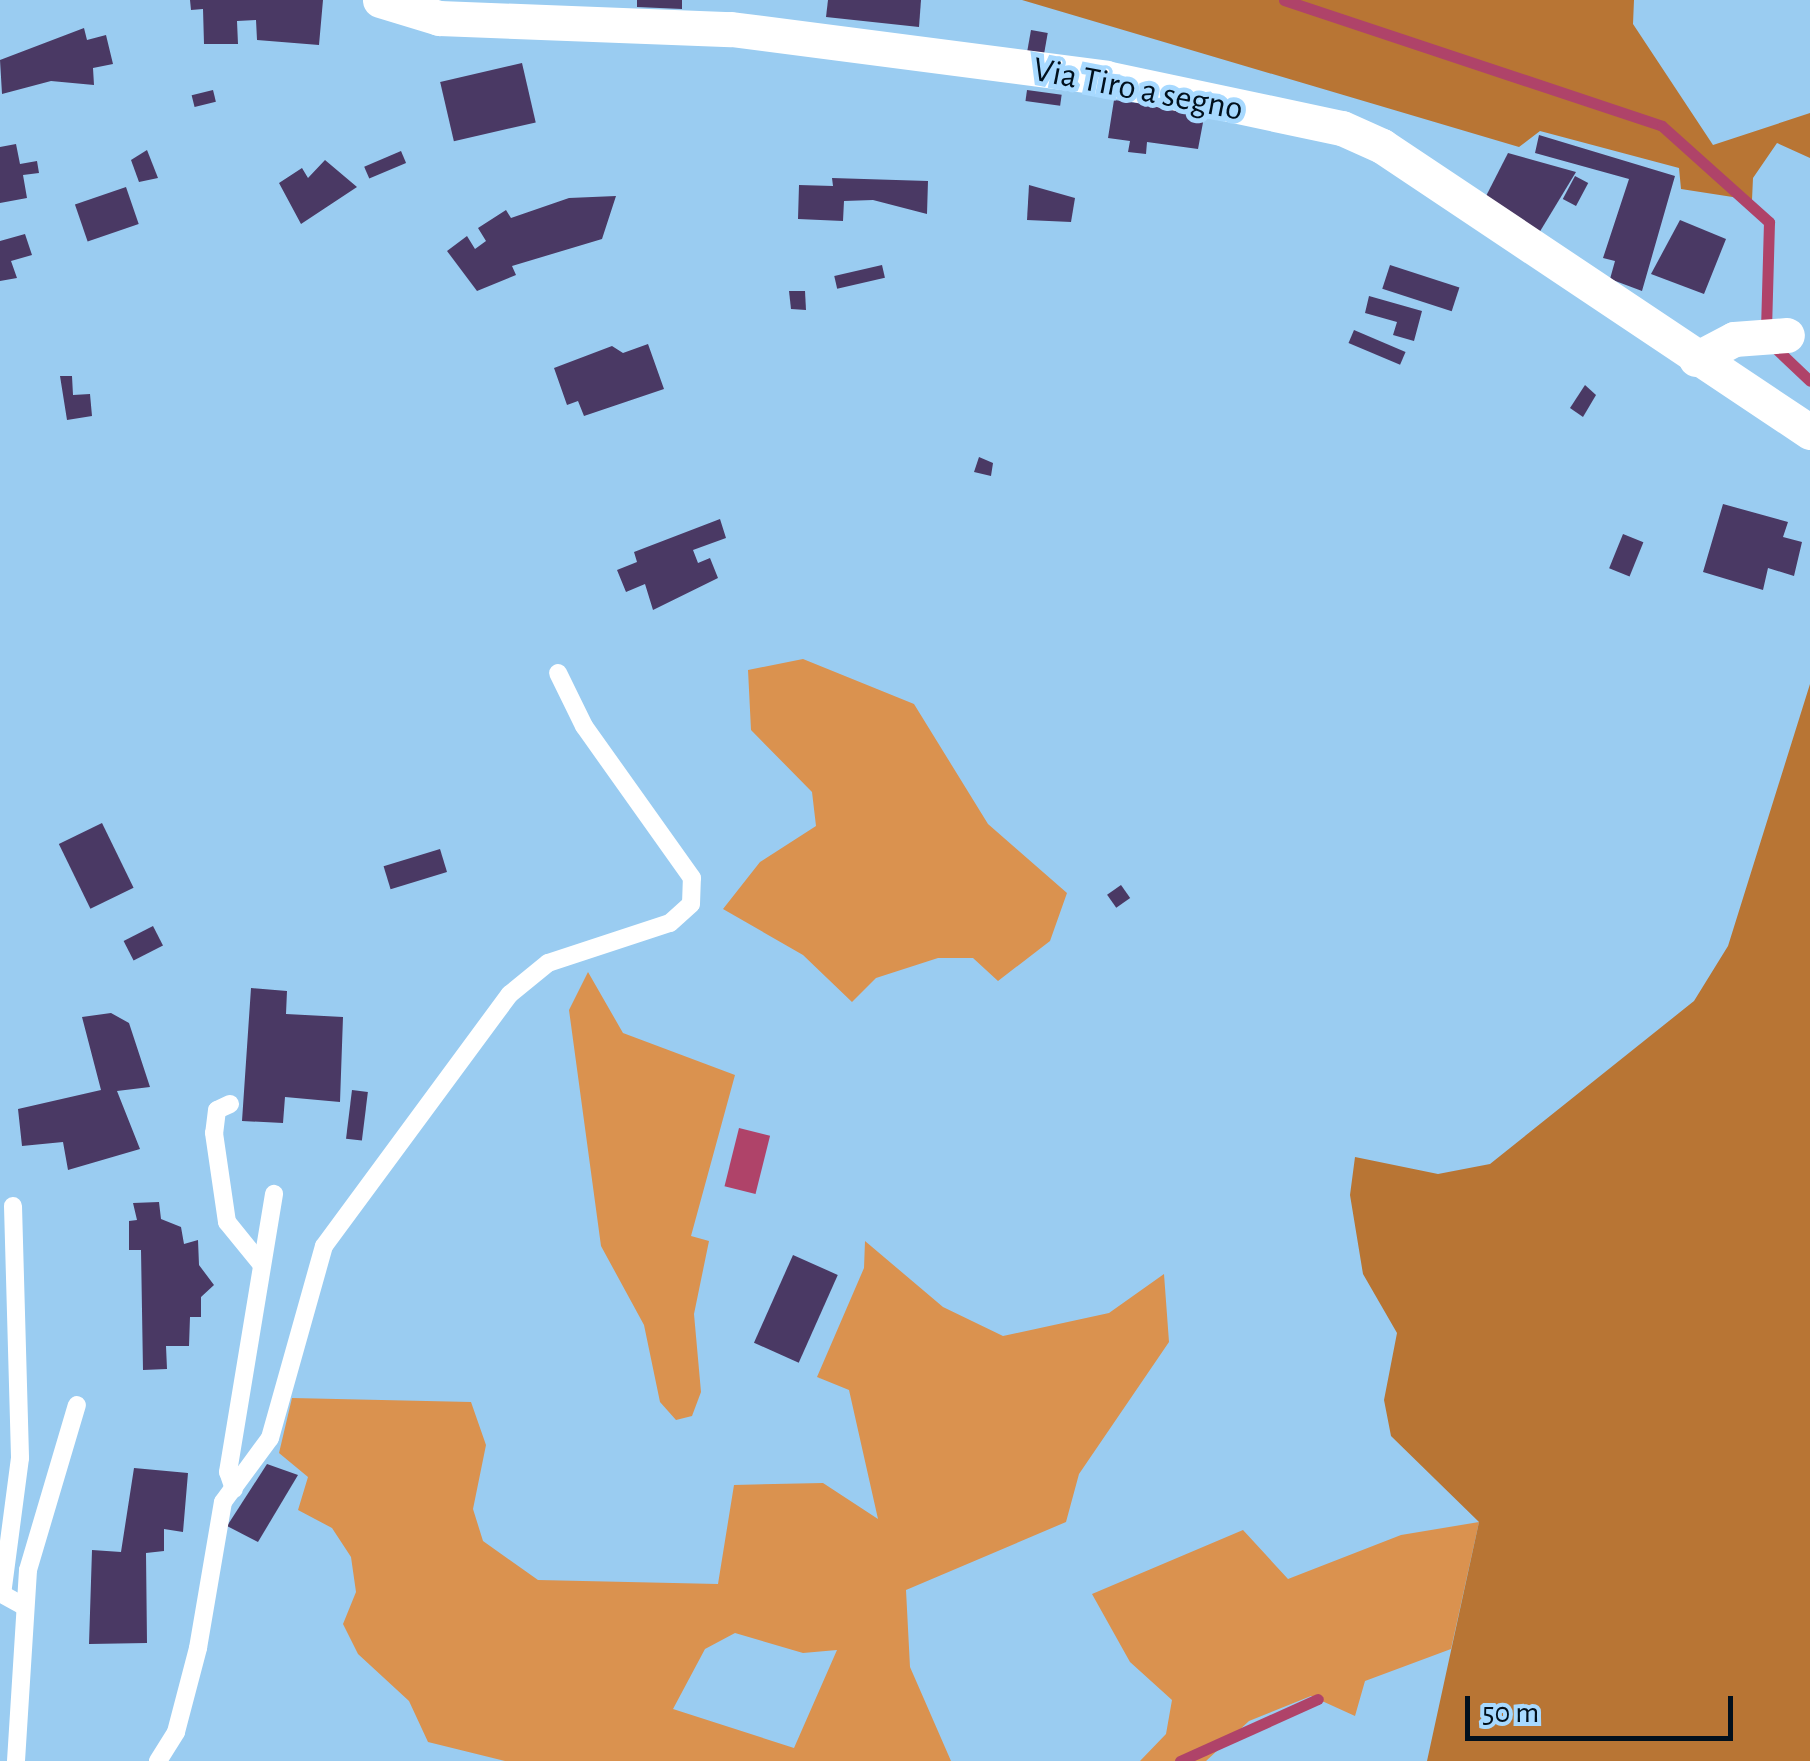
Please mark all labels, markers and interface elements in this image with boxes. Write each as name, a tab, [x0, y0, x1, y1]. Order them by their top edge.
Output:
street label: Via Tiro a segno	[1029, 49, 1247, 131]
scale bar	[1470, 1676, 1738, 1738]
text: 50 m	[1482, 1698, 1539, 1728]

